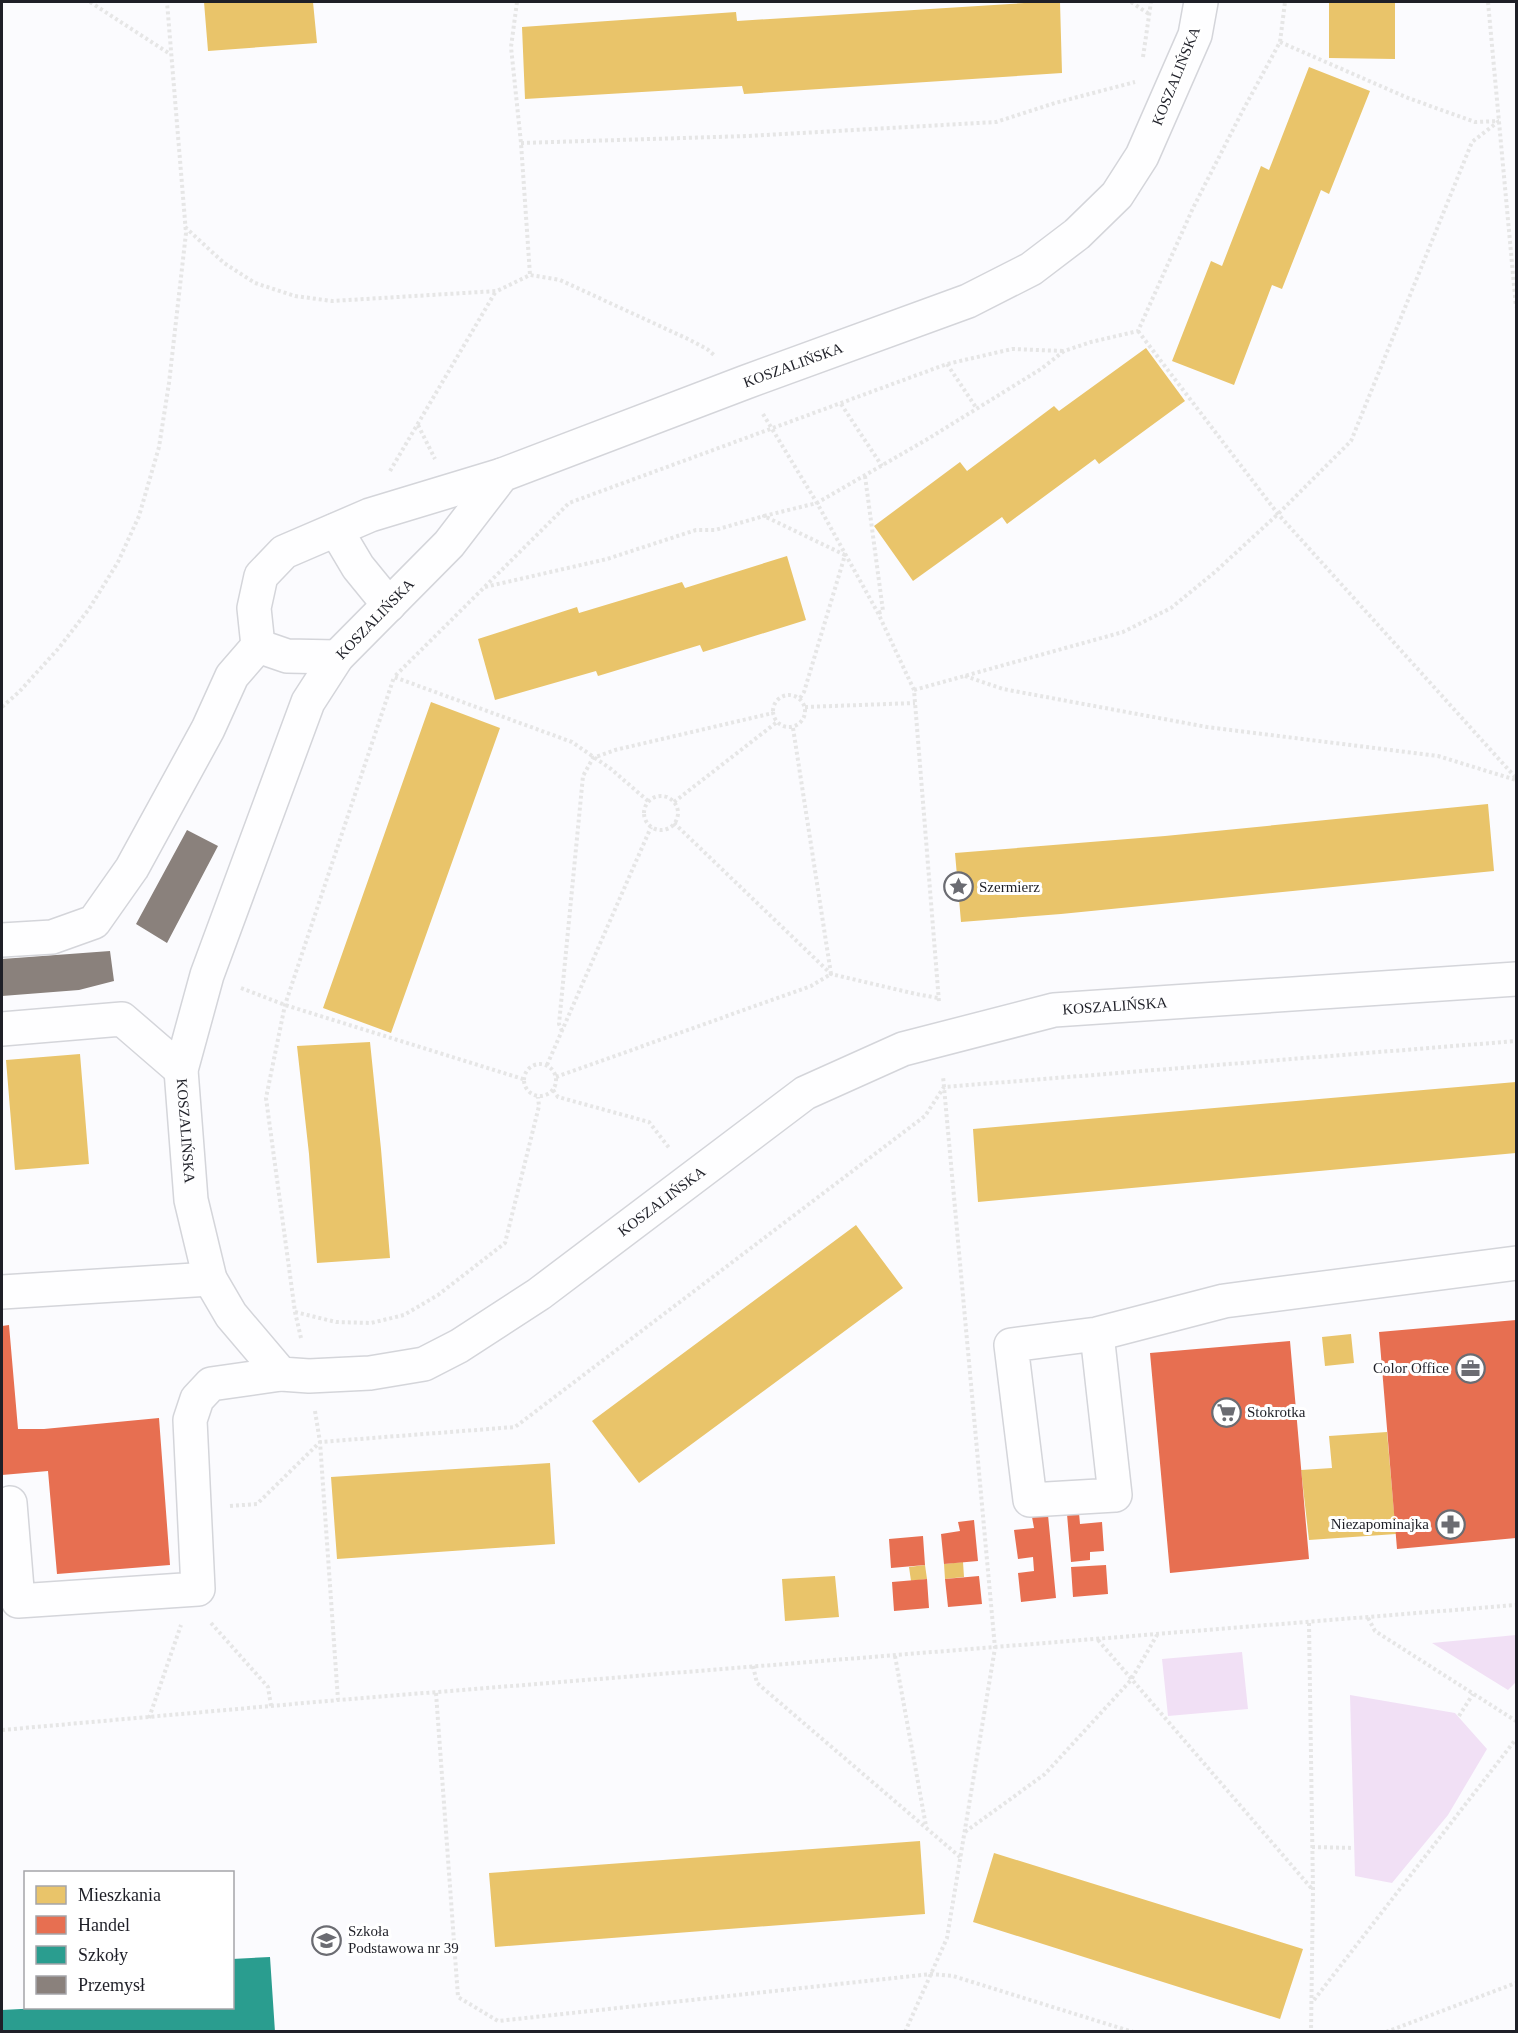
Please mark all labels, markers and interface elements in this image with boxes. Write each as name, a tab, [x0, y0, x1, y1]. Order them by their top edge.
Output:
street label: KOSZALIŃSKA	[1149, 24, 1203, 128]
street label: KOSZALIŃSKA	[741, 339, 845, 390]
street label: KOSZALIŃSKA	[333, 576, 417, 662]
place icon: Szermierz	[942, 871, 974, 903]
place label: Szermierz	[979, 879, 1040, 895]
street label: KOSZALIŃSKA	[1062, 994, 1168, 1017]
street label: KOSZALIŃSKA	[174, 1078, 198, 1184]
street label: KOSZALIŃSKA	[615, 1163, 709, 1239]
office icon: Color Office	[1454, 1352, 1486, 1384]
place label: Color Office	[1373, 1360, 1449, 1376]
supermarket icon: Stokrotka	[1210, 1396, 1242, 1428]
place label: Stokrotka	[1247, 1404, 1306, 1420]
pharmacy icon: Niezapominajka	[1434, 1508, 1466, 1540]
place label: Niezapominajka	[1331, 1516, 1429, 1532]
legend	[24, 1871, 234, 2009]
text: Mieszkania	[78, 1885, 161, 1905]
text: Handel	[78, 1915, 130, 1935]
place label: Szkoła Podstawowa nr 39	[348, 1923, 459, 1956]
school or university icon: Szkoła Podstawowa nr 39	[311, 1924, 343, 1956]
text: Szkoły	[78, 1945, 128, 1965]
text: Przemysł	[78, 1975, 145, 1995]

